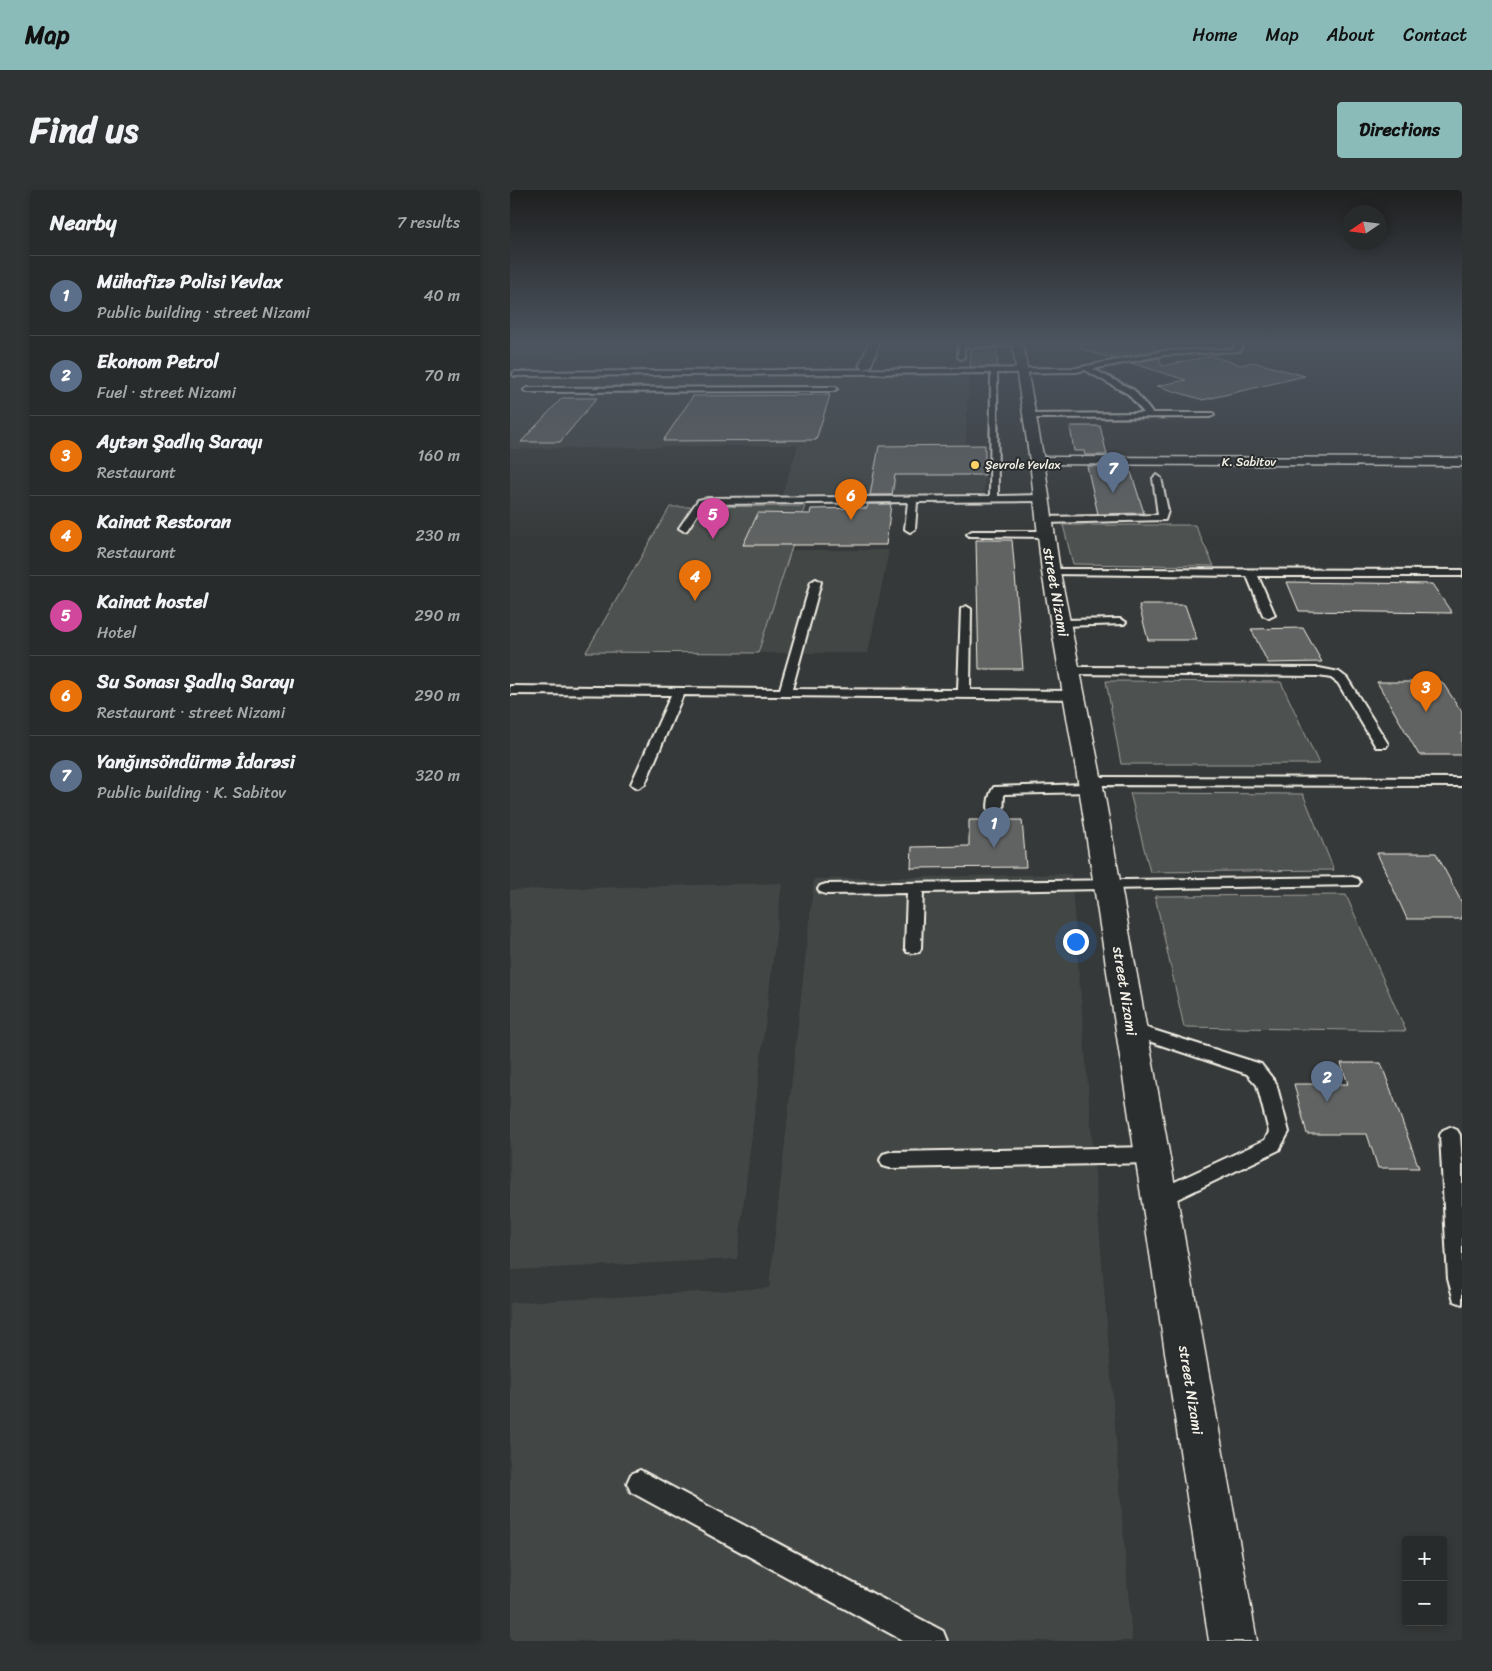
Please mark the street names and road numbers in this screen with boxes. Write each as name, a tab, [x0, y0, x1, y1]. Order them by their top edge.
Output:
street label: K. Sabitov	[1222, 451, 1277, 473]
street label: street Nizami	[1035, 544, 1077, 640]
street label: street Nizami	[1105, 943, 1145, 1038]
street label: street Nizami	[1171, 1342, 1211, 1437]

